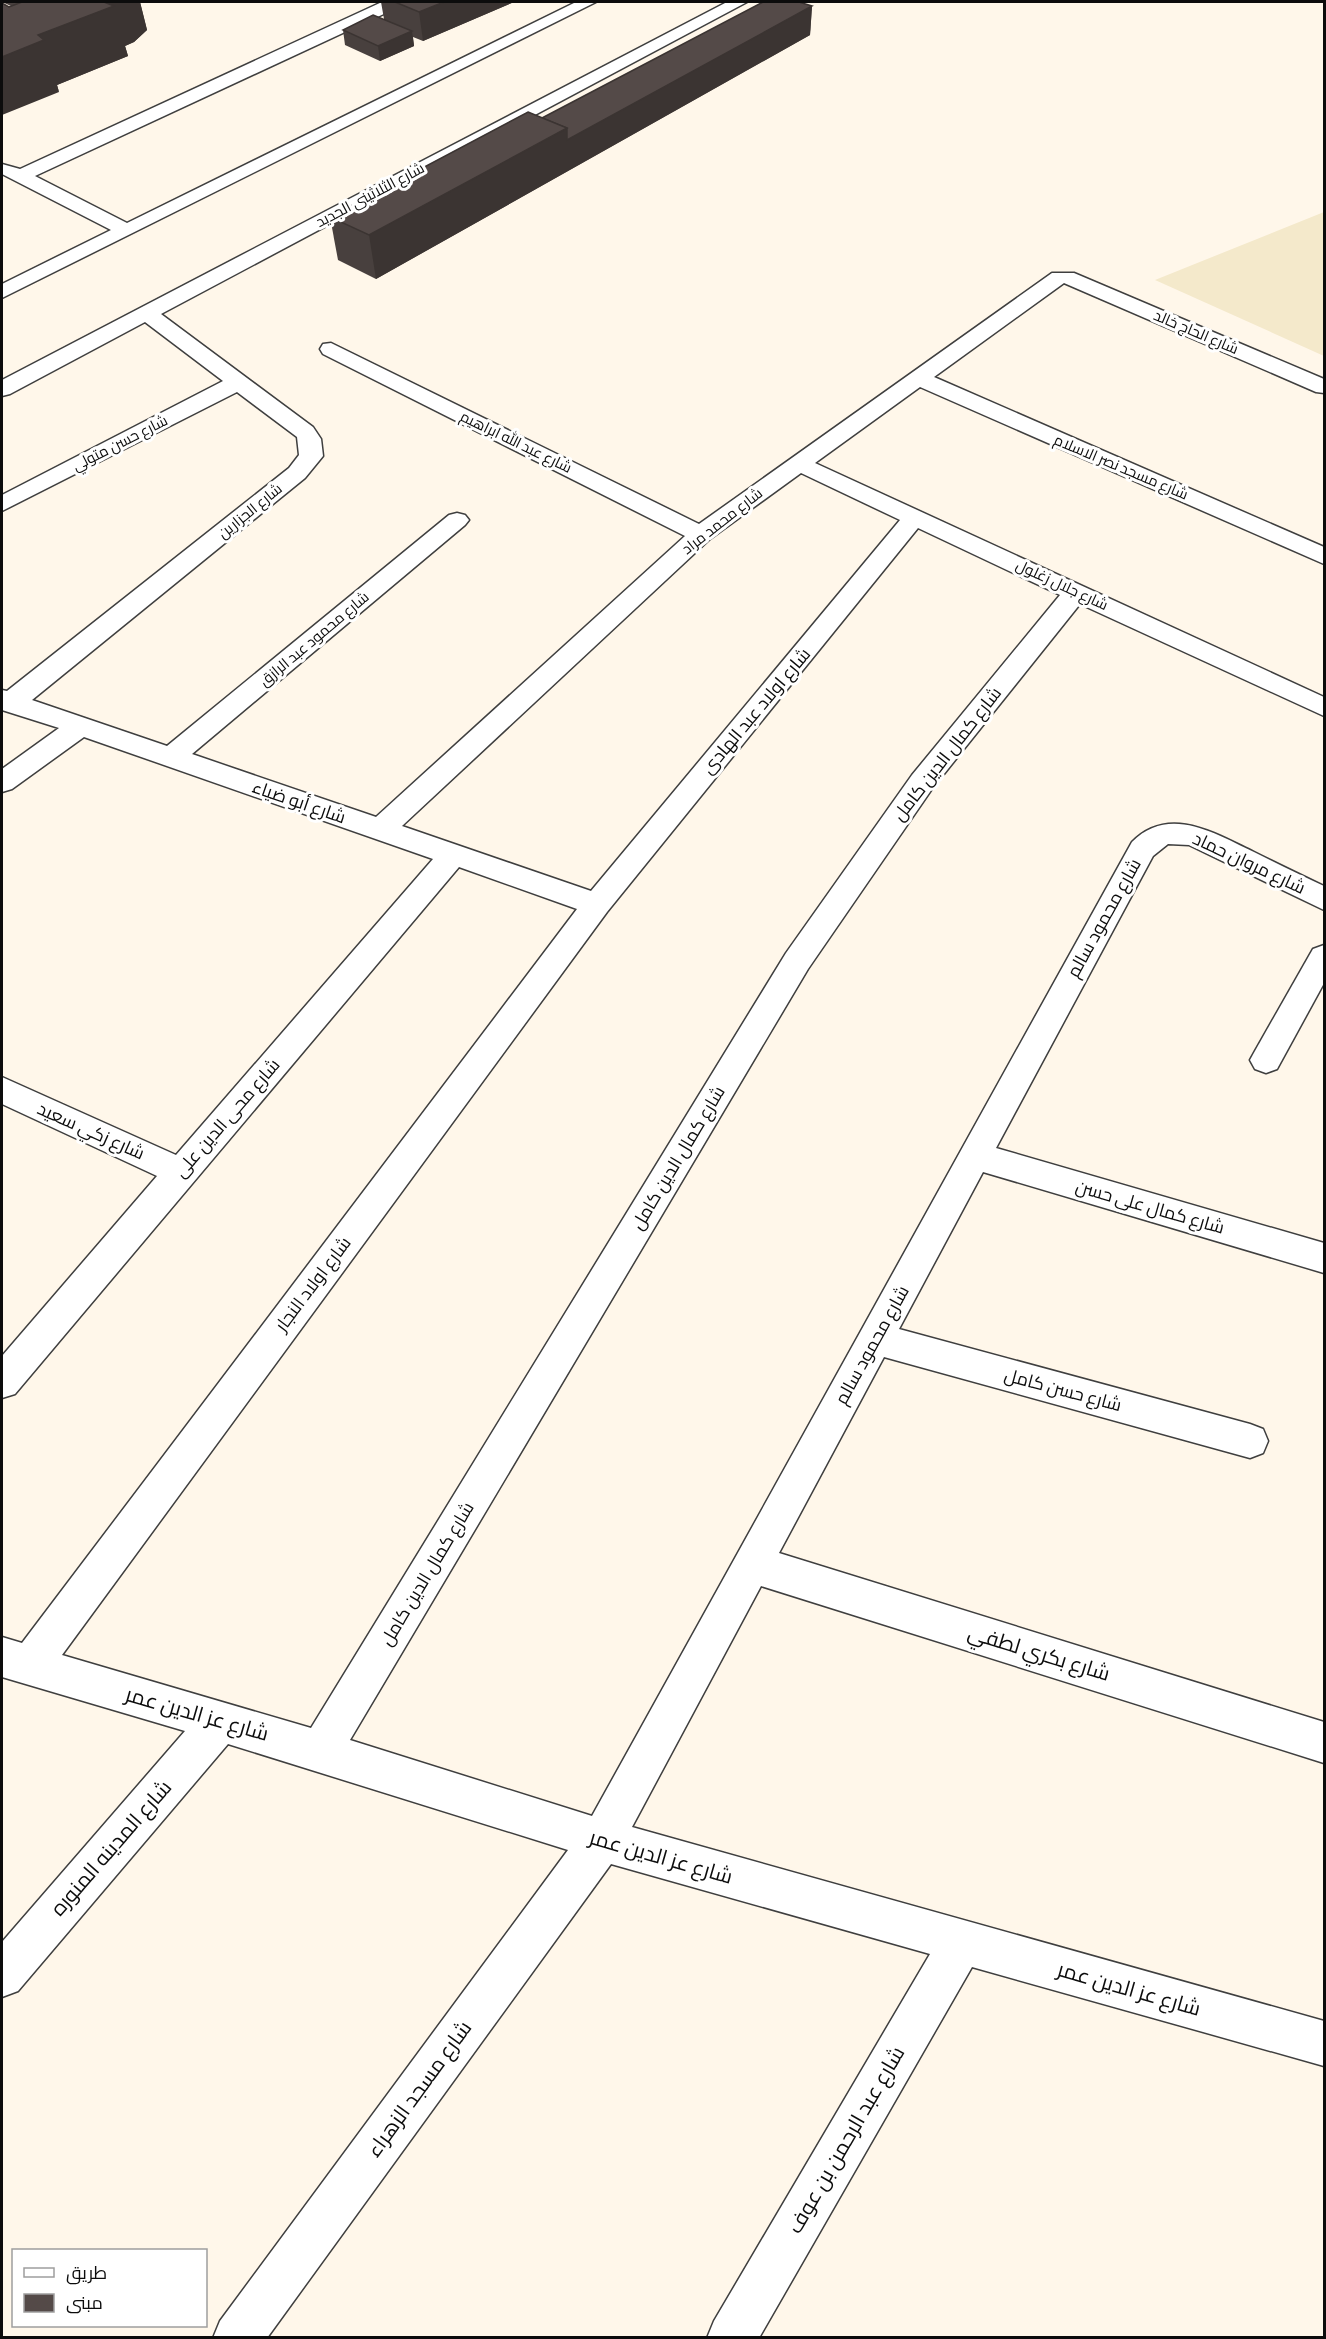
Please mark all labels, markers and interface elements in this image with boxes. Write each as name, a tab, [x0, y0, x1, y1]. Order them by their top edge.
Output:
street label: شارع الثلاثينى الجديد	[313, 159, 428, 233]
street label: شارع الحاج خالد	[1150, 306, 1241, 360]
street label: شارع عبد الله ابراهيم	[456, 406, 575, 479]
street label: شارع حسن متولي	[69, 411, 172, 477]
street label: شارع مسجد نصر الاسلام	[1050, 431, 1191, 505]
street label: شارع الجزارين	[214, 480, 287, 544]
street label: شارع محمد مراد	[678, 484, 767, 560]
street label: شارع جلال زغلول	[1012, 556, 1111, 616]
street label: شارع محمود عبد الرازق	[255, 588, 374, 692]
street label: شارع اولاد عبد الهادى	[697, 643, 816, 779]
street label: شارع كمال الدين كامل	[888, 683, 1007, 826]
street label: شارع أبو ضياء	[249, 776, 349, 829]
street label: شارع مروان حماد	[1189, 827, 1309, 900]
street label: شارع محمود سالم	[1062, 855, 1147, 982]
street label: شارع محى الدين على	[169, 1054, 285, 1183]
street label: شارع كمال الدين كامل	[626, 1082, 730, 1234]
street label: شارع زكي سعيد	[33, 1098, 148, 1167]
street label: شارع كمال على حسن	[1073, 1175, 1227, 1240]
street label: شارع اولاد النجار	[270, 1232, 357, 1337]
street label: شارع محمود سالم	[830, 1282, 915, 1409]
street label: شارع حسن كامل	[1002, 1364, 1124, 1417]
street label: شارع كمال الدين كامل	[375, 1498, 479, 1650]
street label: شارع بكري لطفي	[964, 1619, 1113, 1690]
street label: شارع عز الدين عمر	[121, 1681, 272, 1748]
street label: شارع المدينه المنوره	[45, 1775, 178, 1922]
street label: شارع عز الدين عمر	[585, 1824, 736, 1891]
street label: شارع عز الدين عمر	[1053, 1956, 1204, 2023]
street label: شارع مسجد الزهراء	[361, 2016, 478, 2163]
street label: شارع عبد الرحمن بن عوف	[782, 2042, 911, 2239]
legend	[12, 2249, 207, 2327]
text: طريق	[66, 2262, 107, 2285]
text: مبنى	[66, 2292, 103, 2314]

